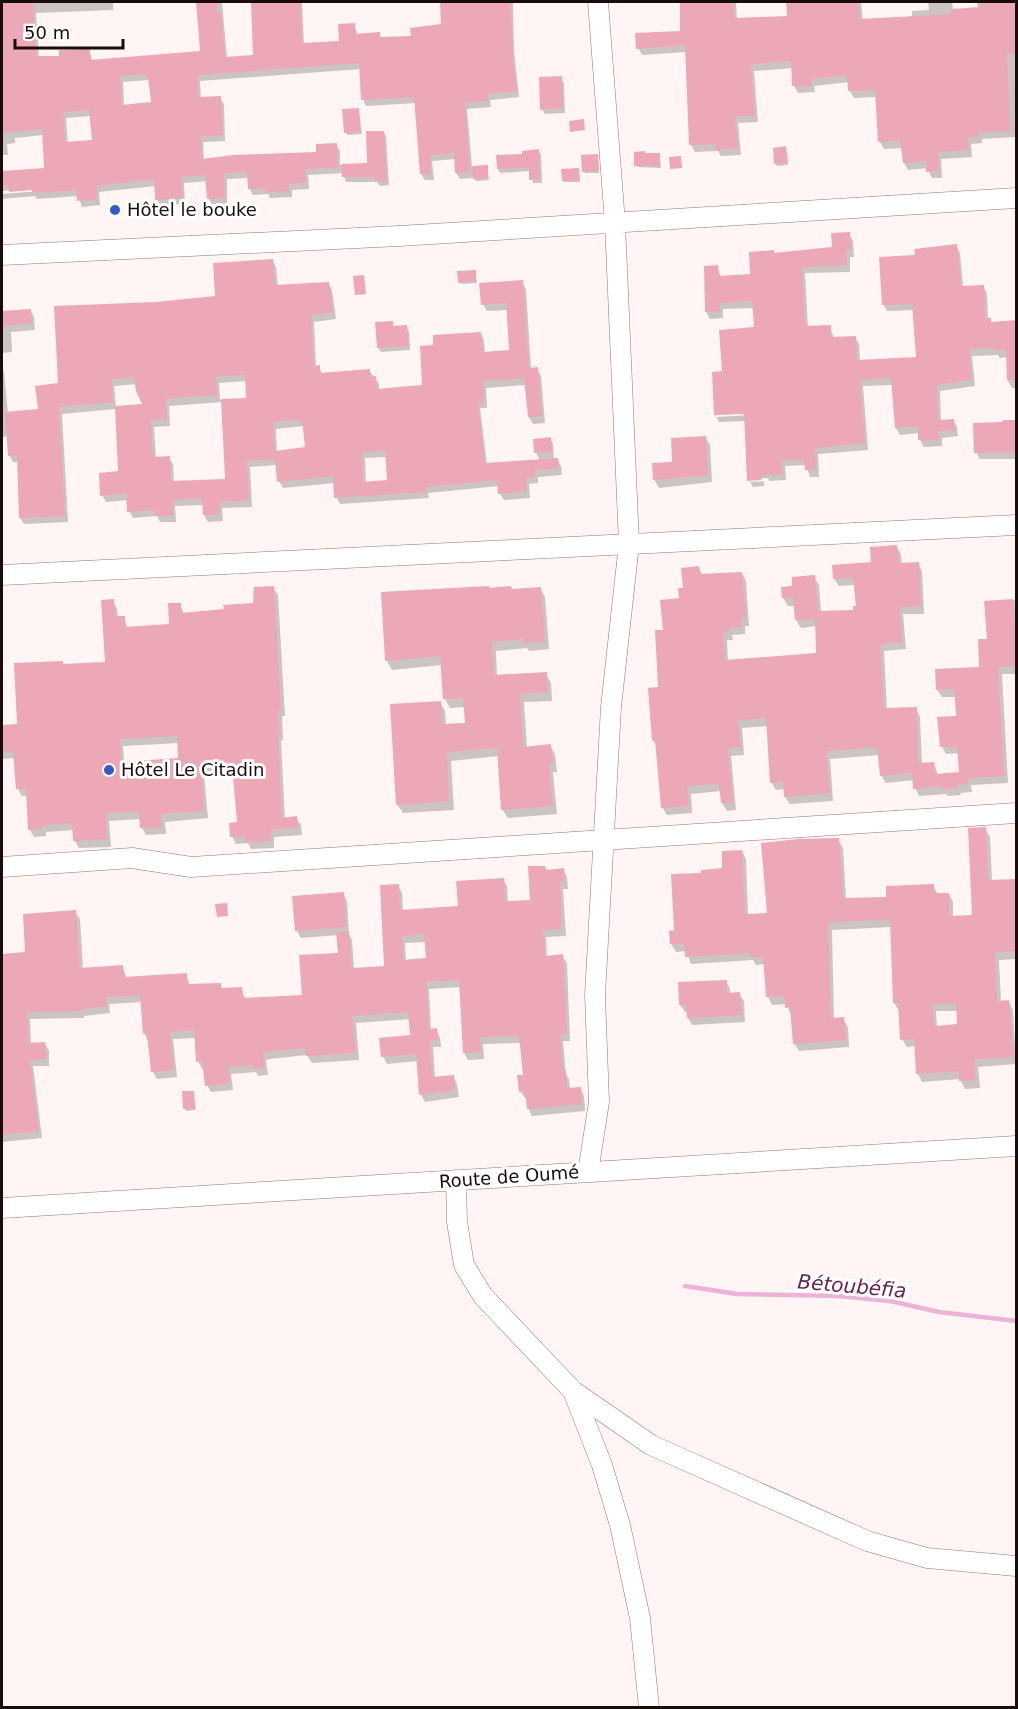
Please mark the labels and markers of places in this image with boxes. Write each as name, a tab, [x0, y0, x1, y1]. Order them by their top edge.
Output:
place label: Hôtel le bouke	[127, 199, 257, 220]
marker: Hôtel le bouke	[108, 203, 122, 217]
place label: Hôtel Le Citadin	[121, 759, 264, 780]
marker: Hôtel Le Citadin	[102, 763, 116, 777]

